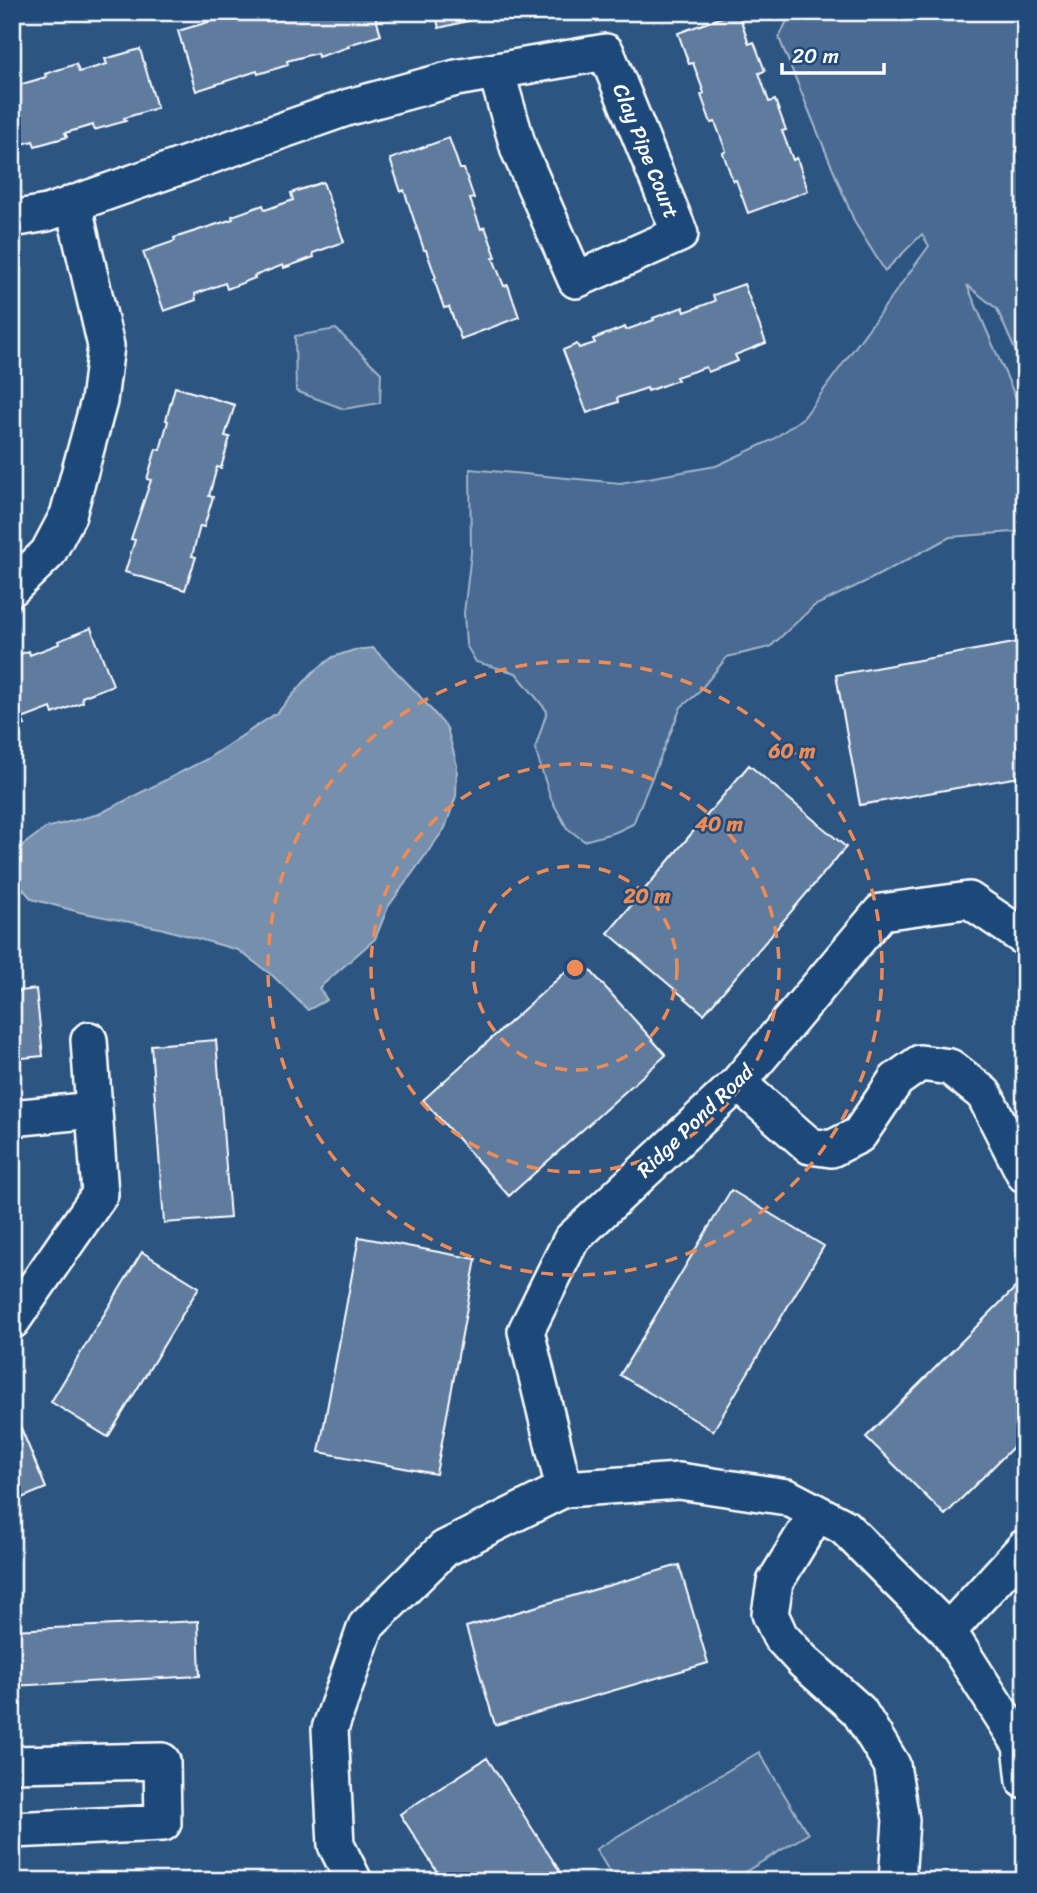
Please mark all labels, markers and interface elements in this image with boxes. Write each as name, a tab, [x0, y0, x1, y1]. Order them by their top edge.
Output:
scale bar	[782, 32, 883, 76]
text: 20 m	[792, 37, 839, 75]
street label: Clay Pipe Court	[602, 78, 690, 224]
text: 60 m	[768, 732, 816, 770]
text: 40 m	[694, 805, 744, 843]
text: 20 m	[623, 877, 671, 915]
centre of rings	[563, 956, 587, 980]
street label: Ridge Pond Road	[627, 1053, 764, 1187]

